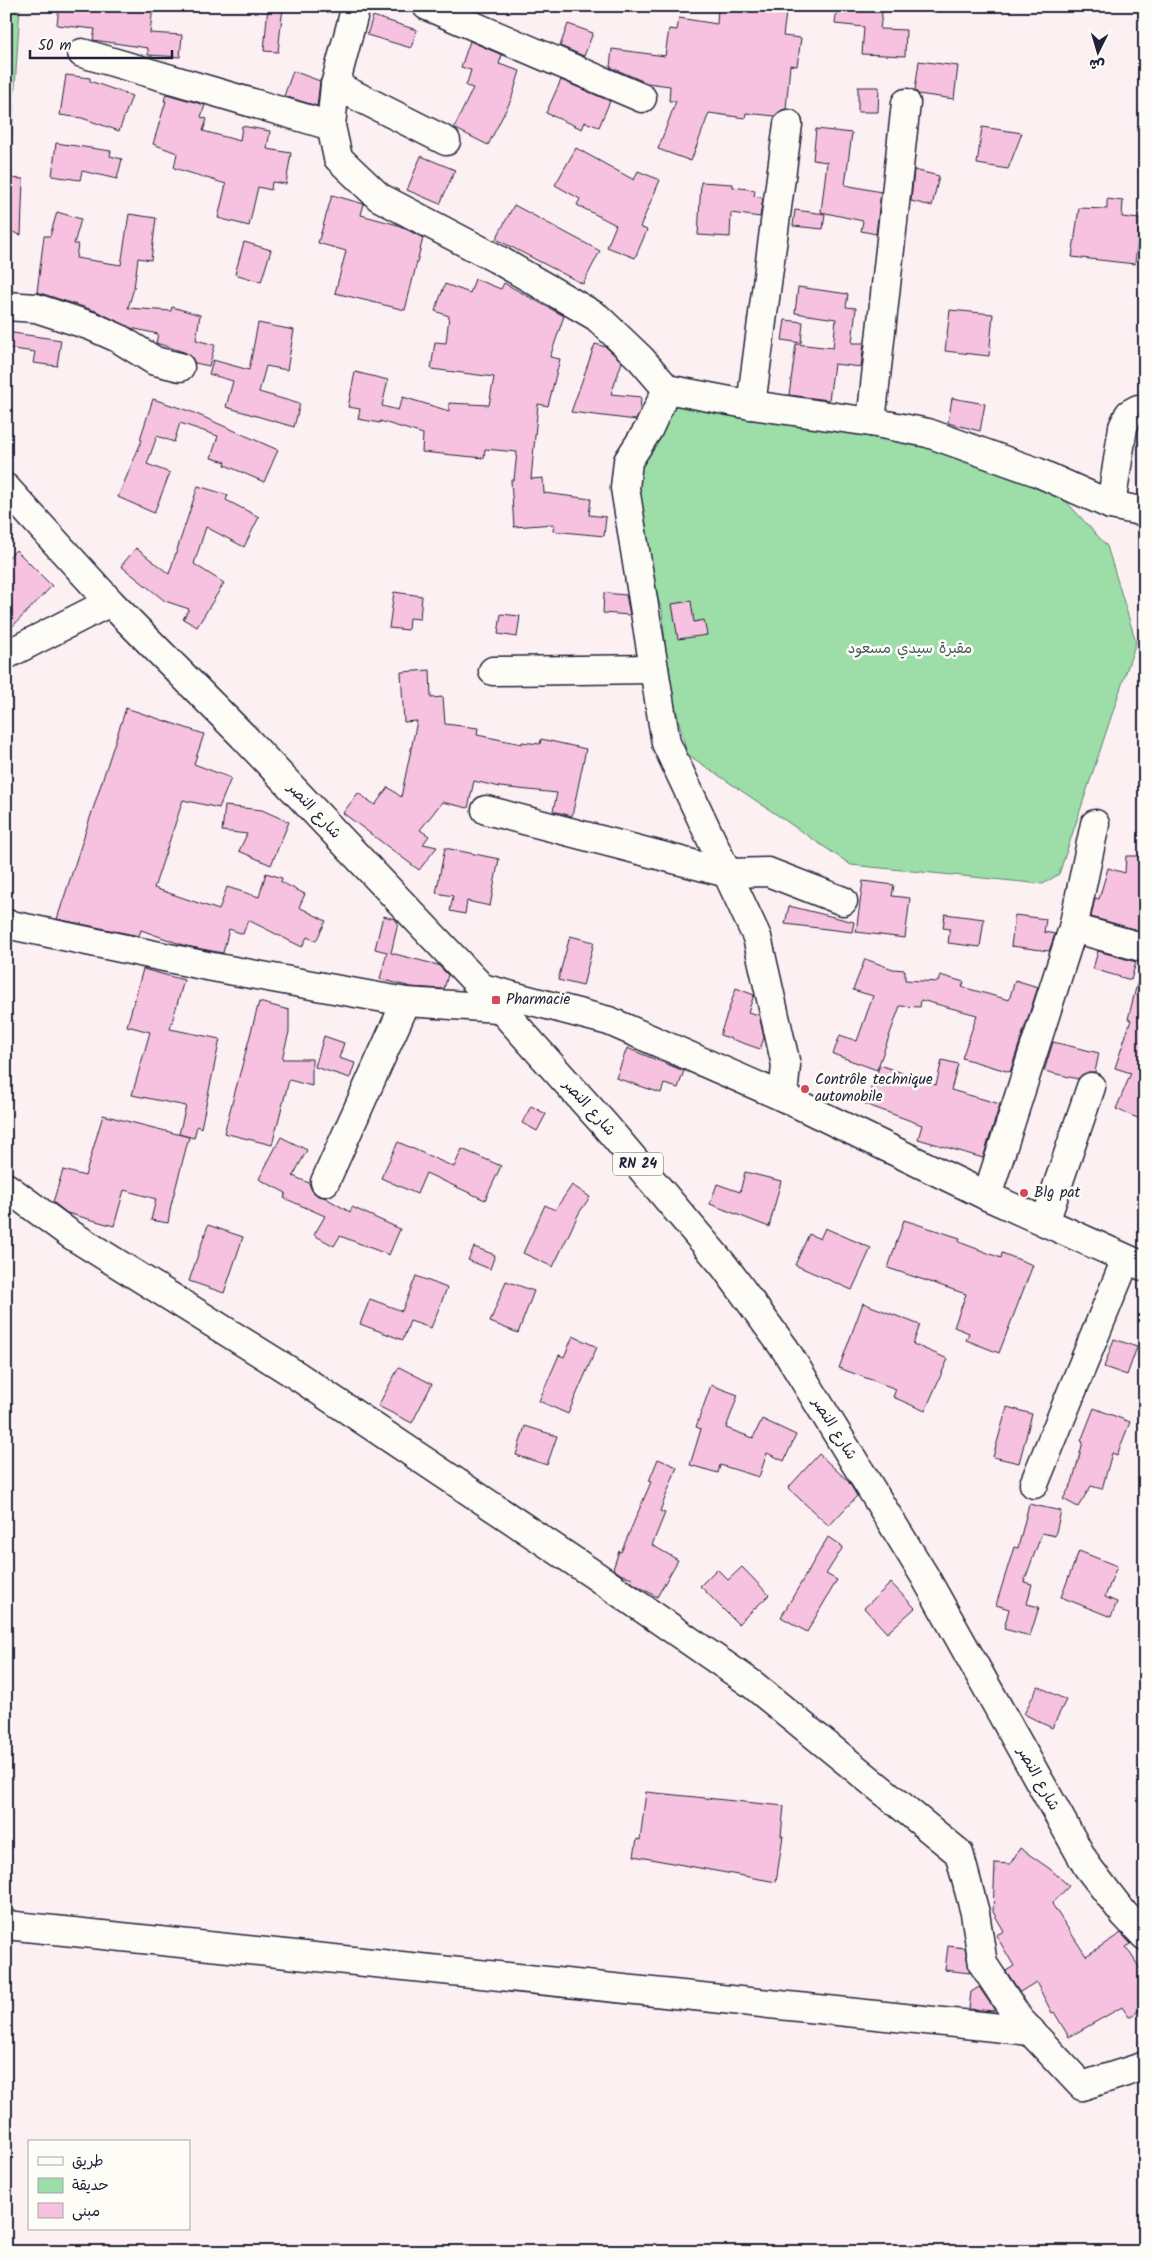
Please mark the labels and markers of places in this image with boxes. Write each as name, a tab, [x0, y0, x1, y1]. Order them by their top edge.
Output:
place label: Pharmacie	[506, 988, 570, 1012]
marker: Pharmacie	[490, 994, 502, 1006]
place label: Contrôle technique automobile	[815, 1068, 933, 1109]
marker: Contrôle technique automobile	[799, 1083, 811, 1095]
place label: Blg pat	[1034, 1181, 1081, 1205]
marker: Blg pat	[1018, 1187, 1030, 1199]

